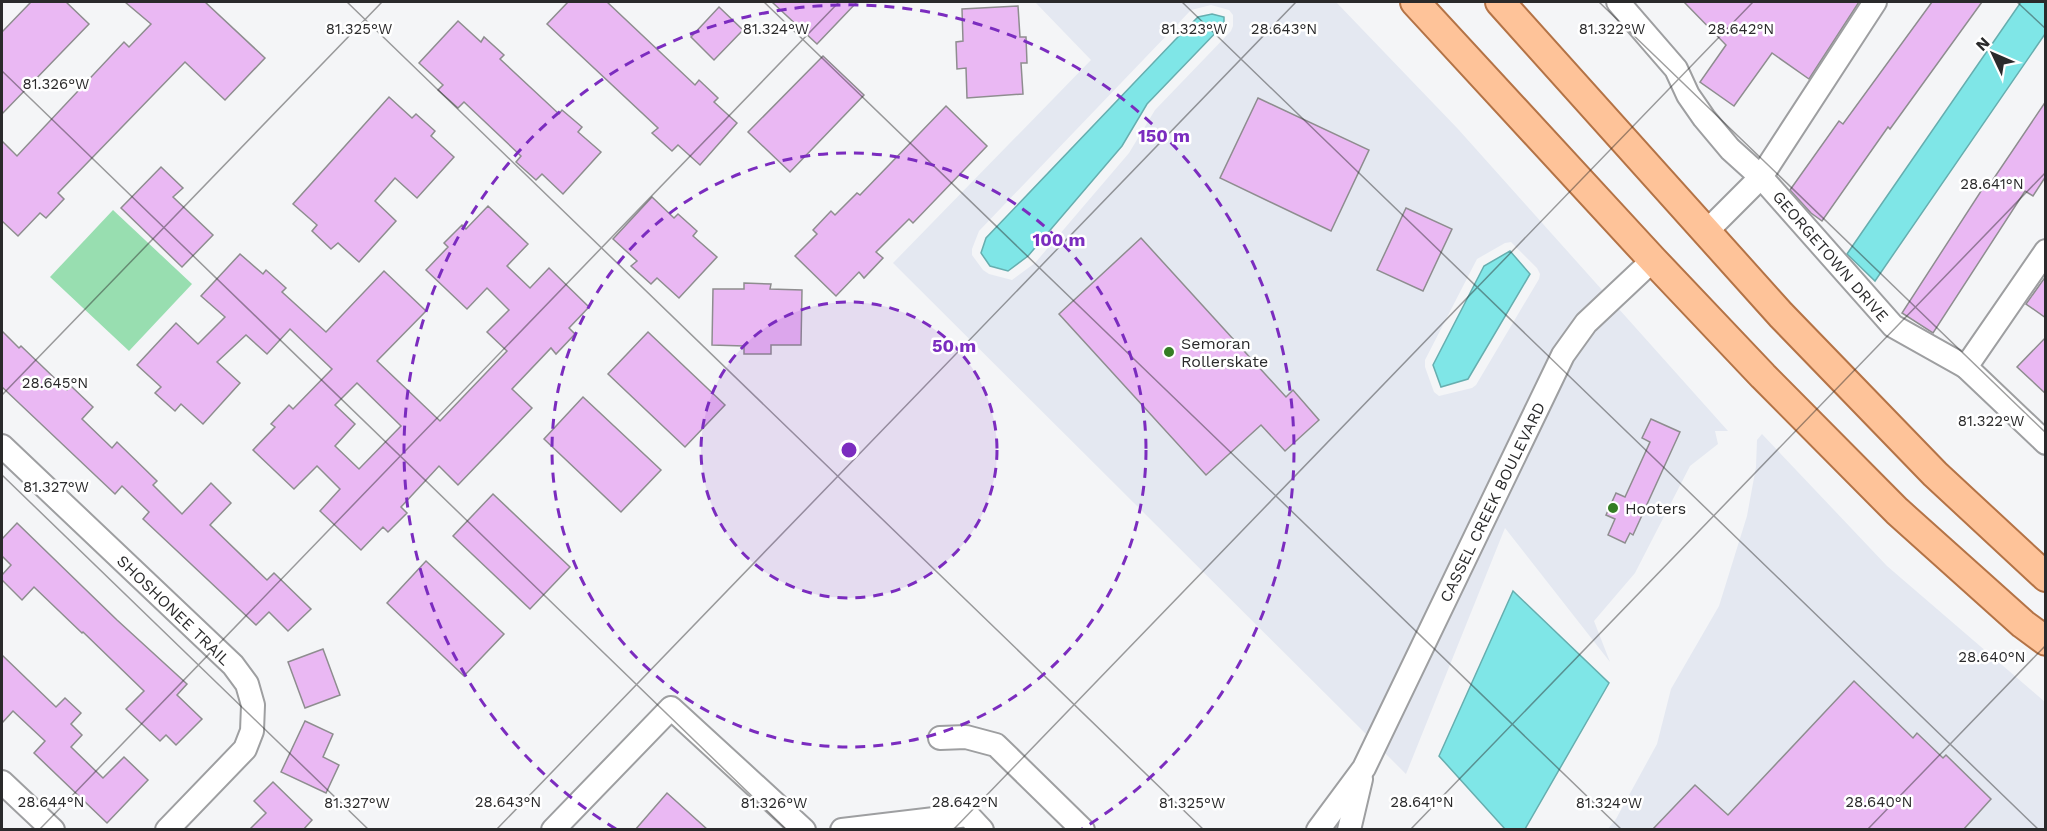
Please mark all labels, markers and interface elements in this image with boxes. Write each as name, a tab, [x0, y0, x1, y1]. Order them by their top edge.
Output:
text: 81.325°W	[326, 20, 392, 38]
text: 81.324°W	[743, 20, 809, 38]
text: 81.323°W	[1161, 20, 1227, 38]
text: 28.643°N	[1251, 20, 1317, 38]
text: 81.322°W	[1579, 20, 1645, 38]
text: 28.642°N	[1708, 20, 1774, 38]
north arrow	[1963, 24, 2023, 84]
text: N	[1972, 33, 1994, 55]
text: 81.326°W	[22, 75, 90, 93]
text: 150 m	[1138, 125, 1190, 146]
text: 28.641°N	[1960, 175, 2024, 193]
street label: GEORGETOWN DRIVE	[1769, 187, 1893, 326]
text: 100 m	[1032, 229, 1086, 250]
place label: Semoran Rollerskate	[1181, 334, 1268, 371]
text: 50 m	[932, 335, 976, 356]
marker: Semoran Rollerskate	[1162, 345, 1176, 359]
text: 28.645°N	[22, 374, 88, 392]
street label: CASSEL CREEK BOULEVARD	[1436, 399, 1549, 605]
text: 81.322°W	[1958, 412, 2024, 430]
centre of rings	[839, 440, 859, 460]
text: 81.327°W	[23, 478, 89, 496]
place label: Hooters	[1625, 499, 1686, 518]
marker: Hooters	[1606, 501, 1620, 515]
street label: SHOSHONEE TRAIL	[113, 551, 235, 670]
text: 28.640°N	[1958, 648, 2026, 666]
text: 28.644°N	[17, 793, 85, 811]
text: 28.643°N	[475, 793, 541, 811]
text: 28.642°N	[932, 793, 998, 811]
text: 28.641°N	[1390, 793, 1454, 811]
text: 28.640°N	[1845, 793, 1913, 811]
text: 81.327°W	[324, 794, 390, 812]
text: 81.326°W	[740, 794, 808, 812]
text: 81.325°W	[1159, 794, 1225, 812]
text: 81.324°W	[1576, 794, 1642, 812]

